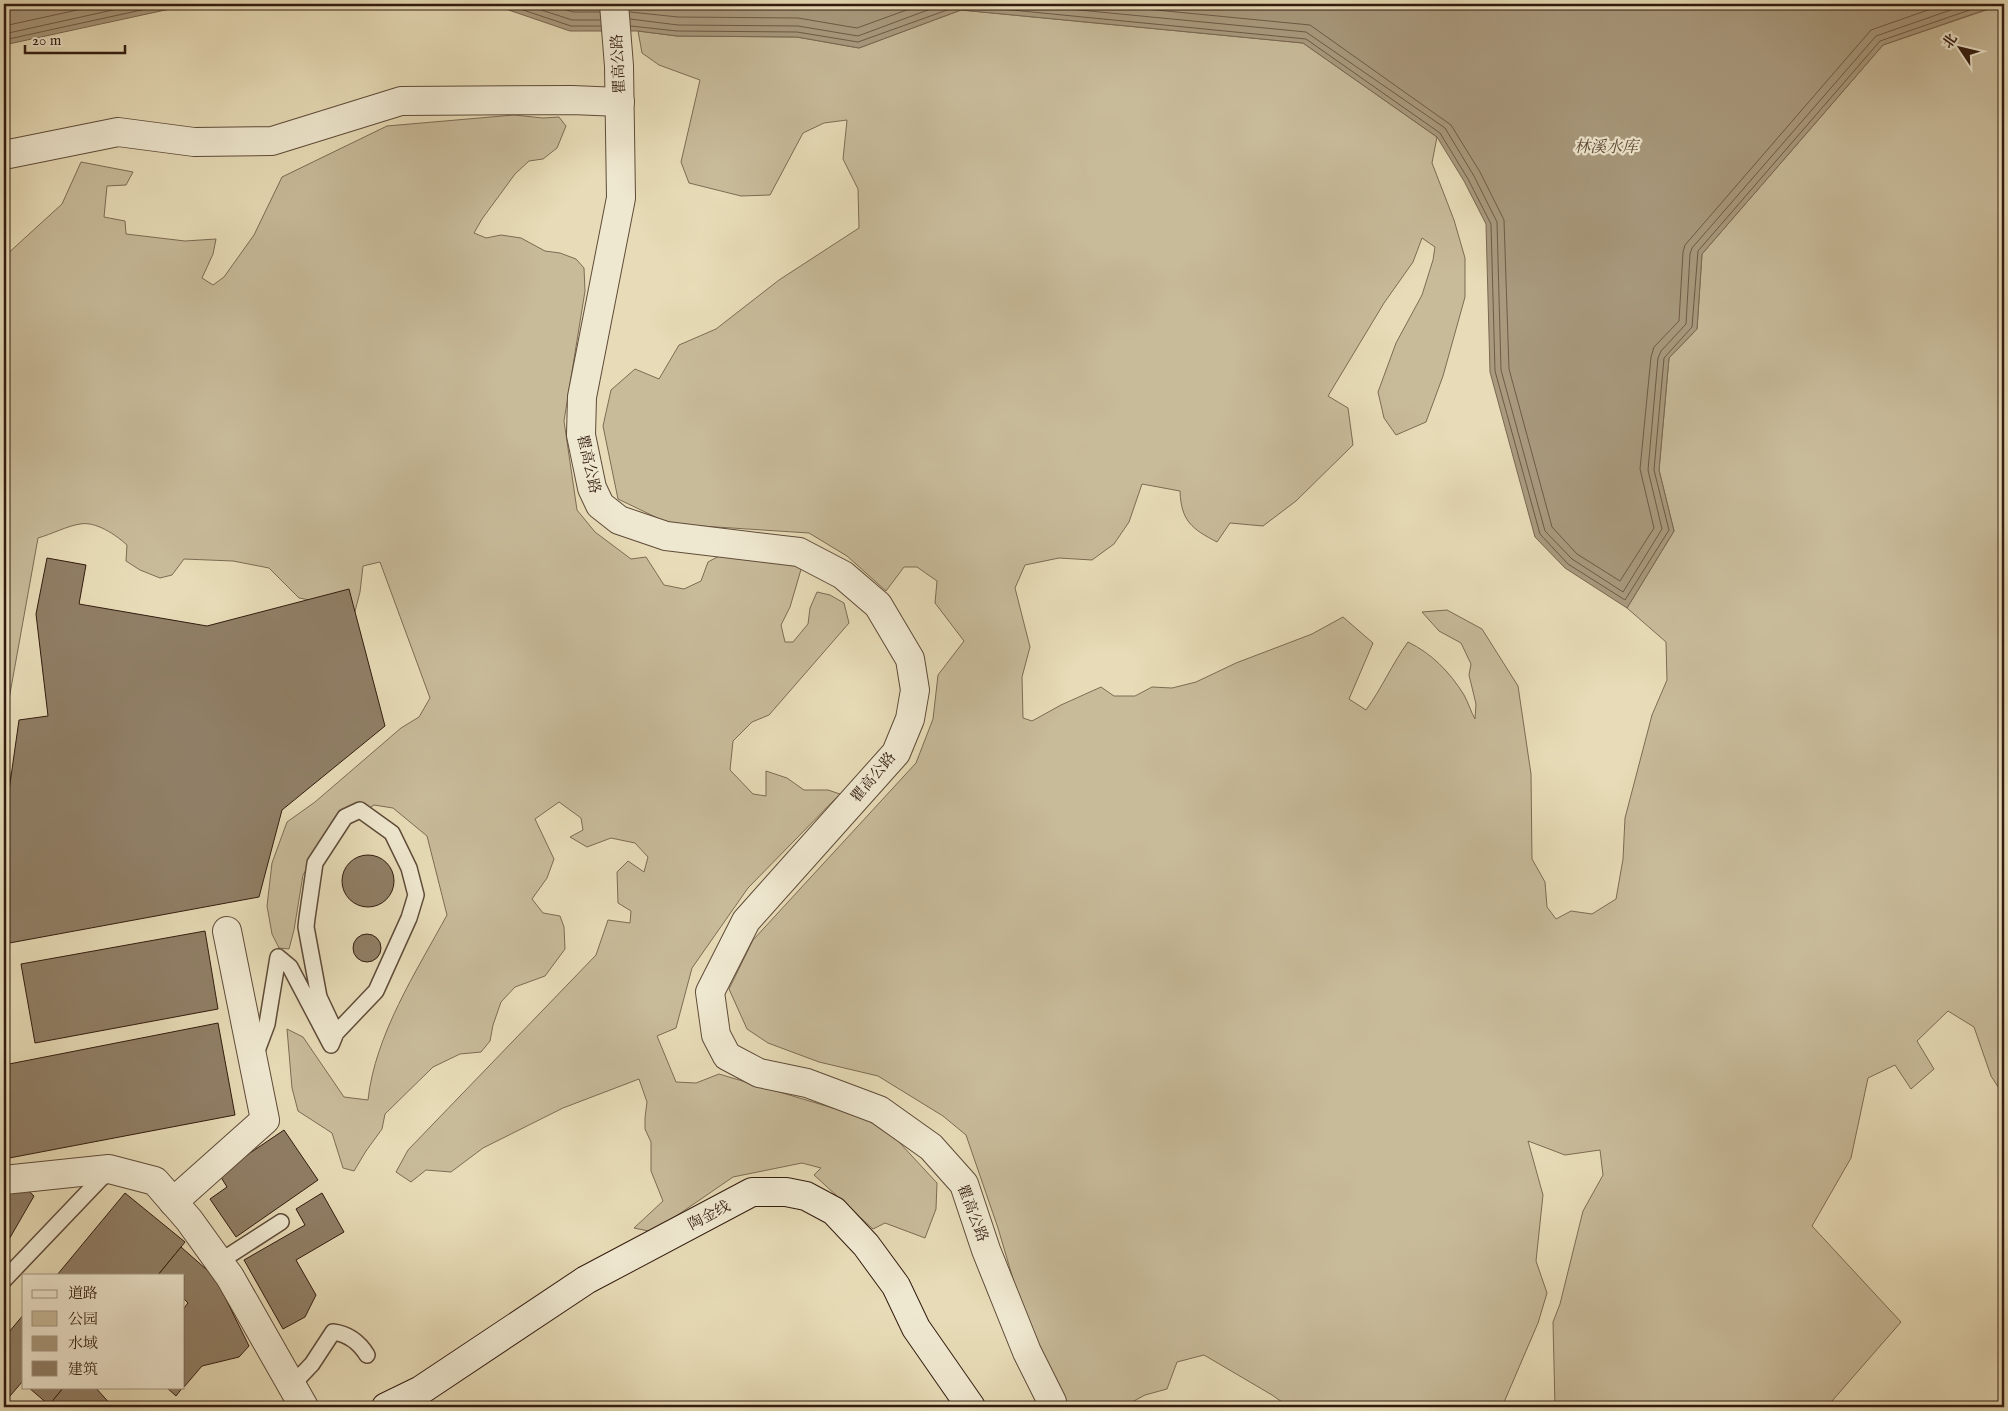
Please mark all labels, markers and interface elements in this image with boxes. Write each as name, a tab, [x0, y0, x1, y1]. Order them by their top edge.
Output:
scale bar	[25, 22, 125, 54]
north arrow	[1936, 22, 1986, 72]
text: 北	[1939, 30, 1962, 52]
text: 20 m	[32, 31, 62, 50]
street label: 瞿高公路	[607, 34, 630, 94]
water label: 林溪水库	[1574, 138, 1641, 158]
street label: 瞿高公路	[573, 433, 605, 495]
street label: 瞿高公路	[847, 748, 900, 806]
street label: 瞿高公路	[953, 1182, 992, 1245]
street label: 陶金线	[685, 1196, 734, 1234]
legend	[22, 1274, 185, 1388]
text: 道路	[68, 1284, 98, 1303]
text: 公园	[68, 1310, 98, 1329]
text: 水域	[68, 1334, 98, 1353]
text: 建筑	[68, 1360, 98, 1379]

